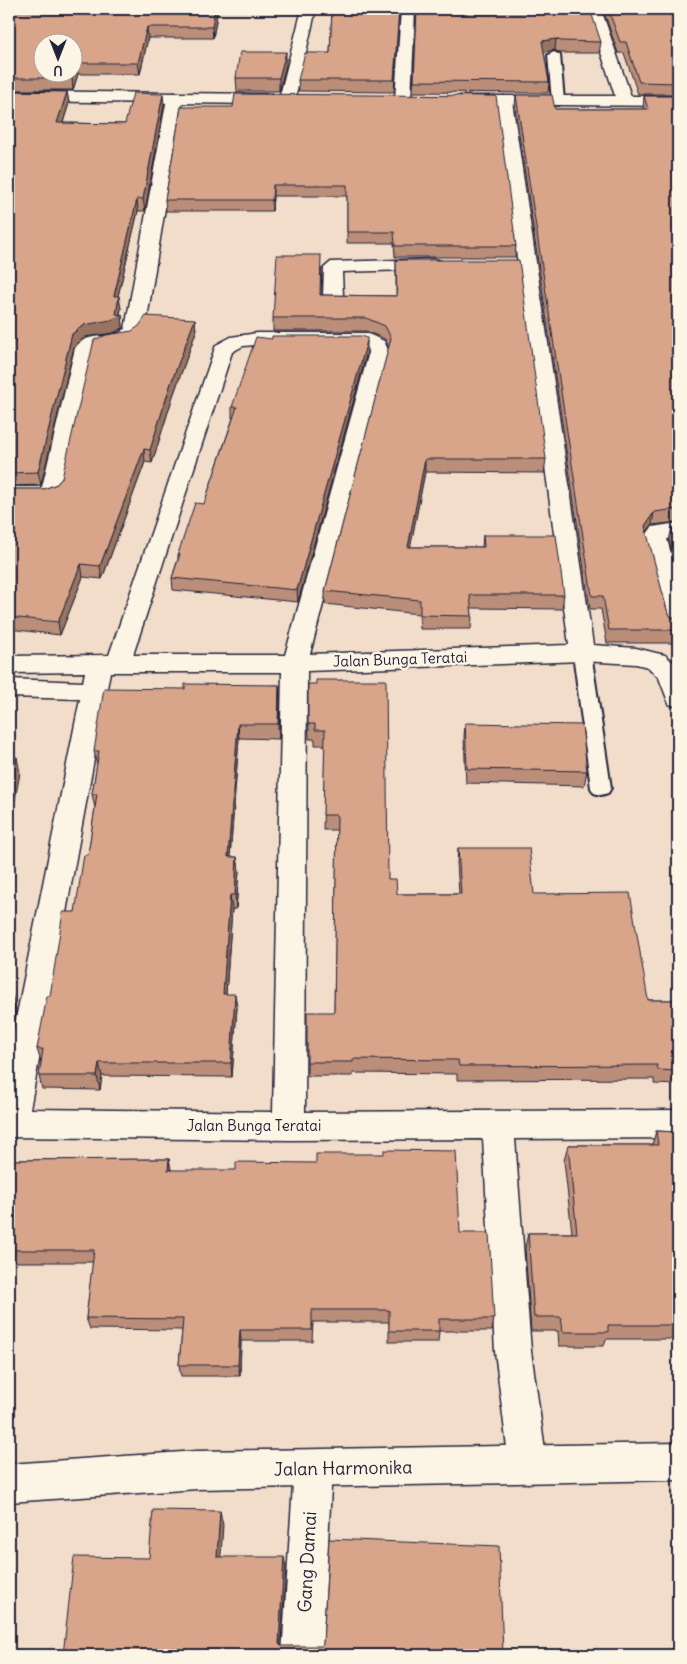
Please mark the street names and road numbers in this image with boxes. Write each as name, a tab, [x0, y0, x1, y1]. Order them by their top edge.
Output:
street label: Jalan Bunga Teratai	[332, 647, 468, 671]
street label: Jalan Bunga Teratai	[187, 1116, 321, 1135]
street label: Jalan Harmonika	[273, 1455, 413, 1481]
street label: Gang Damai	[293, 1511, 321, 1613]

